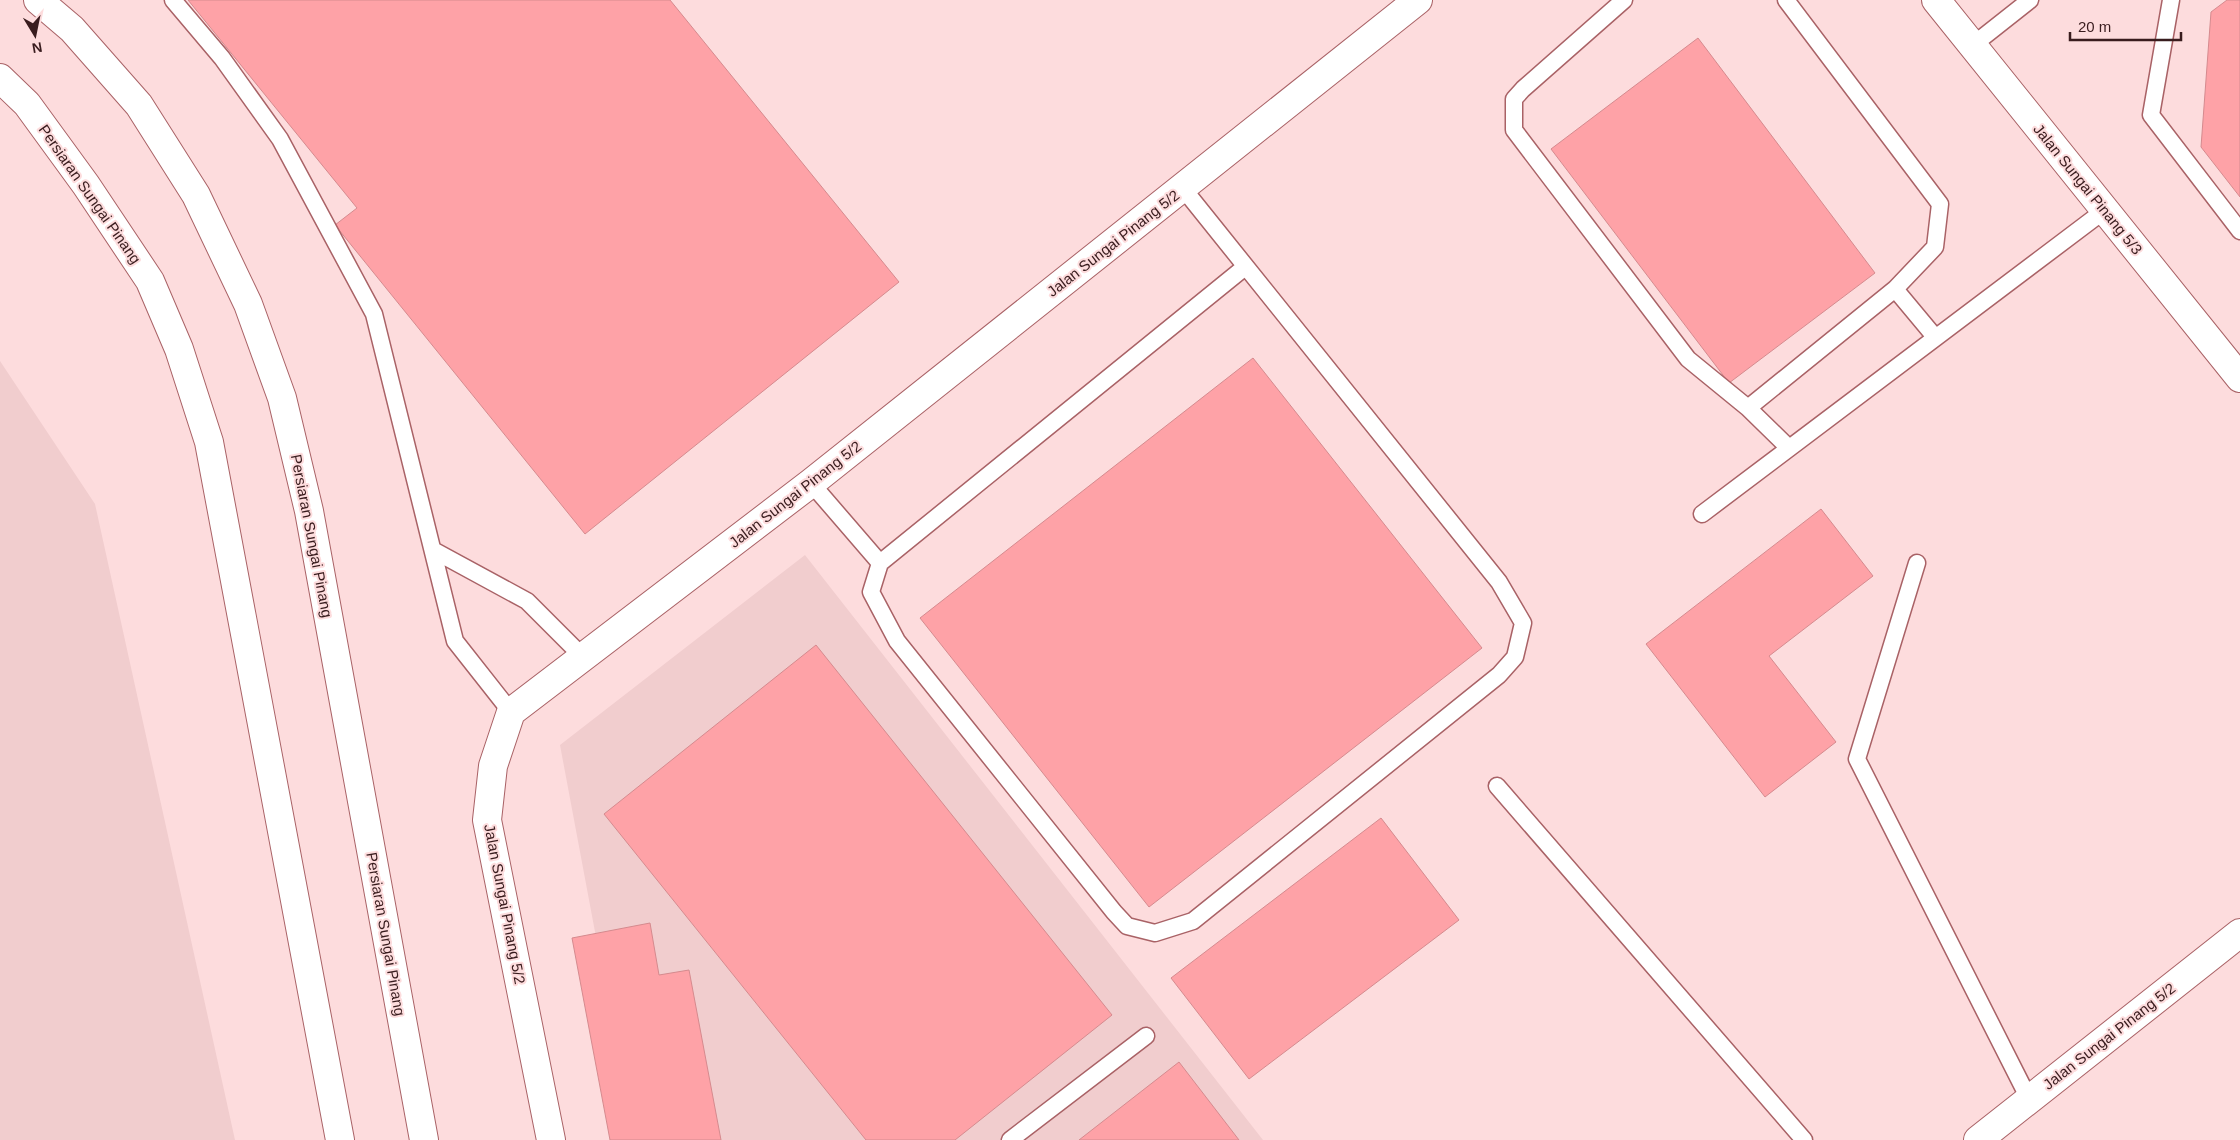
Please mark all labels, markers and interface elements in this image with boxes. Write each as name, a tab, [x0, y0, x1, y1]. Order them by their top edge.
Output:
north arrow	[10, 10, 60, 60]
scale bar	[2070, 10, 2181, 42]
text: 20 m	[2078, 18, 2111, 35]
text: N	[31, 39, 44, 57]
street label: Jalan Sungai Pinang 5/3	[2030, 120, 2146, 258]
street label: Persiaran Sungai Pinang	[35, 121, 145, 267]
street label: Jalan Sungai Pinang 5/2	[1044, 186, 1182, 300]
street label: Jalan Sungai Pinang 5/2	[726, 437, 864, 551]
street label: Persiaran Sungai Pinang	[288, 453, 336, 619]
street label: Jalan Sungai Pinang 5/2	[481, 823, 529, 985]
street label: Persiaran Sungai Pinang	[363, 851, 409, 1017]
street label: Jalan Sungai Pinang 5/2	[2040, 979, 2178, 1093]

